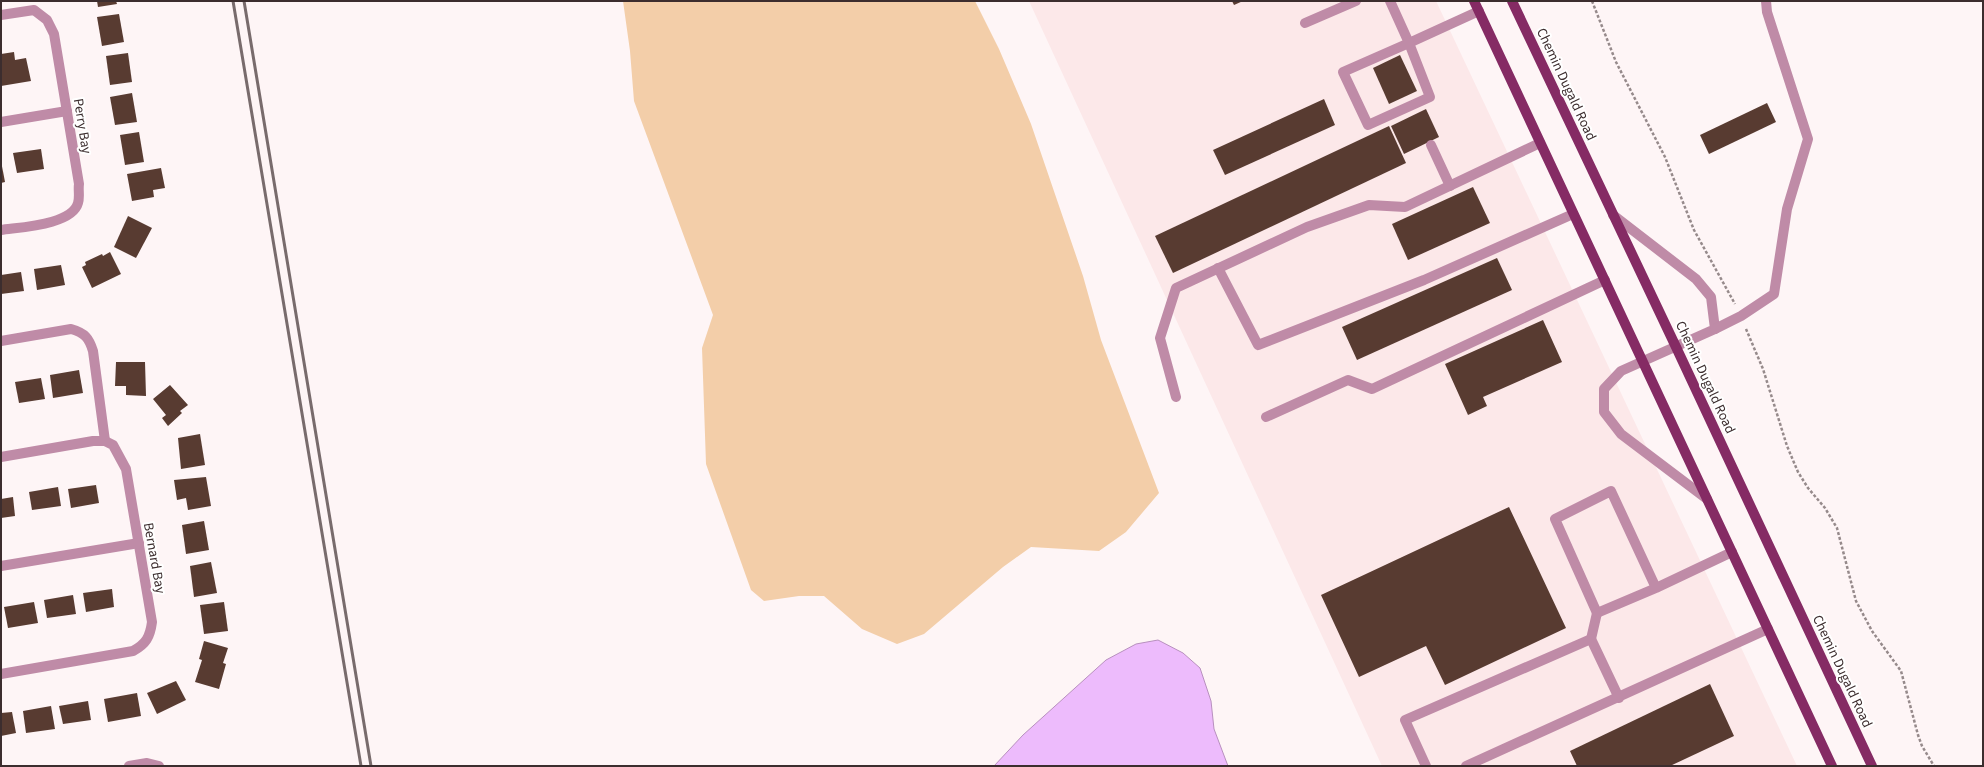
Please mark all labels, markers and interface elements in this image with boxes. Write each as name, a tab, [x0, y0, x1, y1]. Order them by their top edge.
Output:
street label: Chemin Dugald Road	[1531, 25, 1601, 144]
street label: Perry Bay	[68, 97, 96, 156]
street label: Chemin Dugald Road	[1670, 318, 1740, 437]
street label: Bernard Bay	[138, 521, 170, 596]
street label: Chemin Dugald Road	[1807, 612, 1877, 731]

